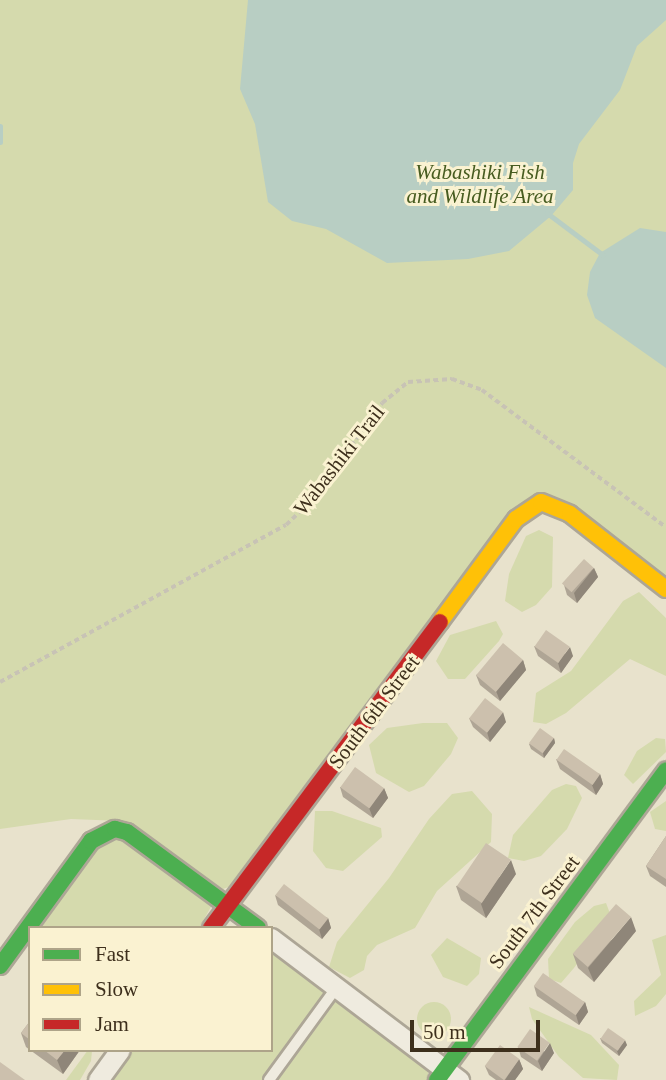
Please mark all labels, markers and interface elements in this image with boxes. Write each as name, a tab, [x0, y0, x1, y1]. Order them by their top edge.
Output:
park label: Wabashiki Fish and Wildlife Area	[406, 159, 554, 209]
street label: Wabashiki Trail	[288, 400, 390, 520]
street label: South 6th Street	[323, 650, 425, 774]
street label: South 7th Street	[483, 850, 585, 974]
legend	[28, 926, 273, 1052]
text: Fast	[95, 942, 130, 966]
text: Slow	[95, 977, 138, 1001]
scale bar	[414, 1006, 544, 1050]
text: Jam	[95, 1012, 129, 1036]
text: 50 m	[423, 1020, 466, 1044]

